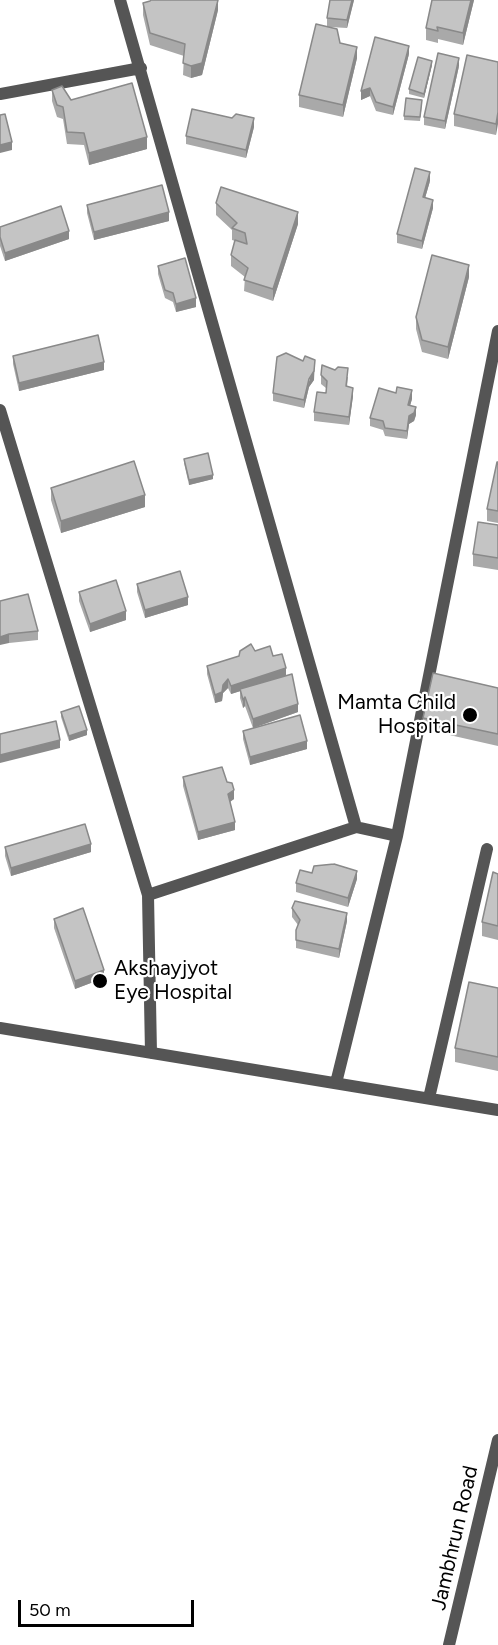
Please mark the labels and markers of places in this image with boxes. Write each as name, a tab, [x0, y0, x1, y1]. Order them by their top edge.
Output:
place label: Mamta Child Hospital	[337, 690, 456, 740]
marker: Mamta Child Hospital	[461, 706, 479, 724]
place label: Akshayjyot Eye Hospital	[114, 956, 232, 1006]
marker: Akshayjyot Eye Hospital	[91, 972, 109, 990]

